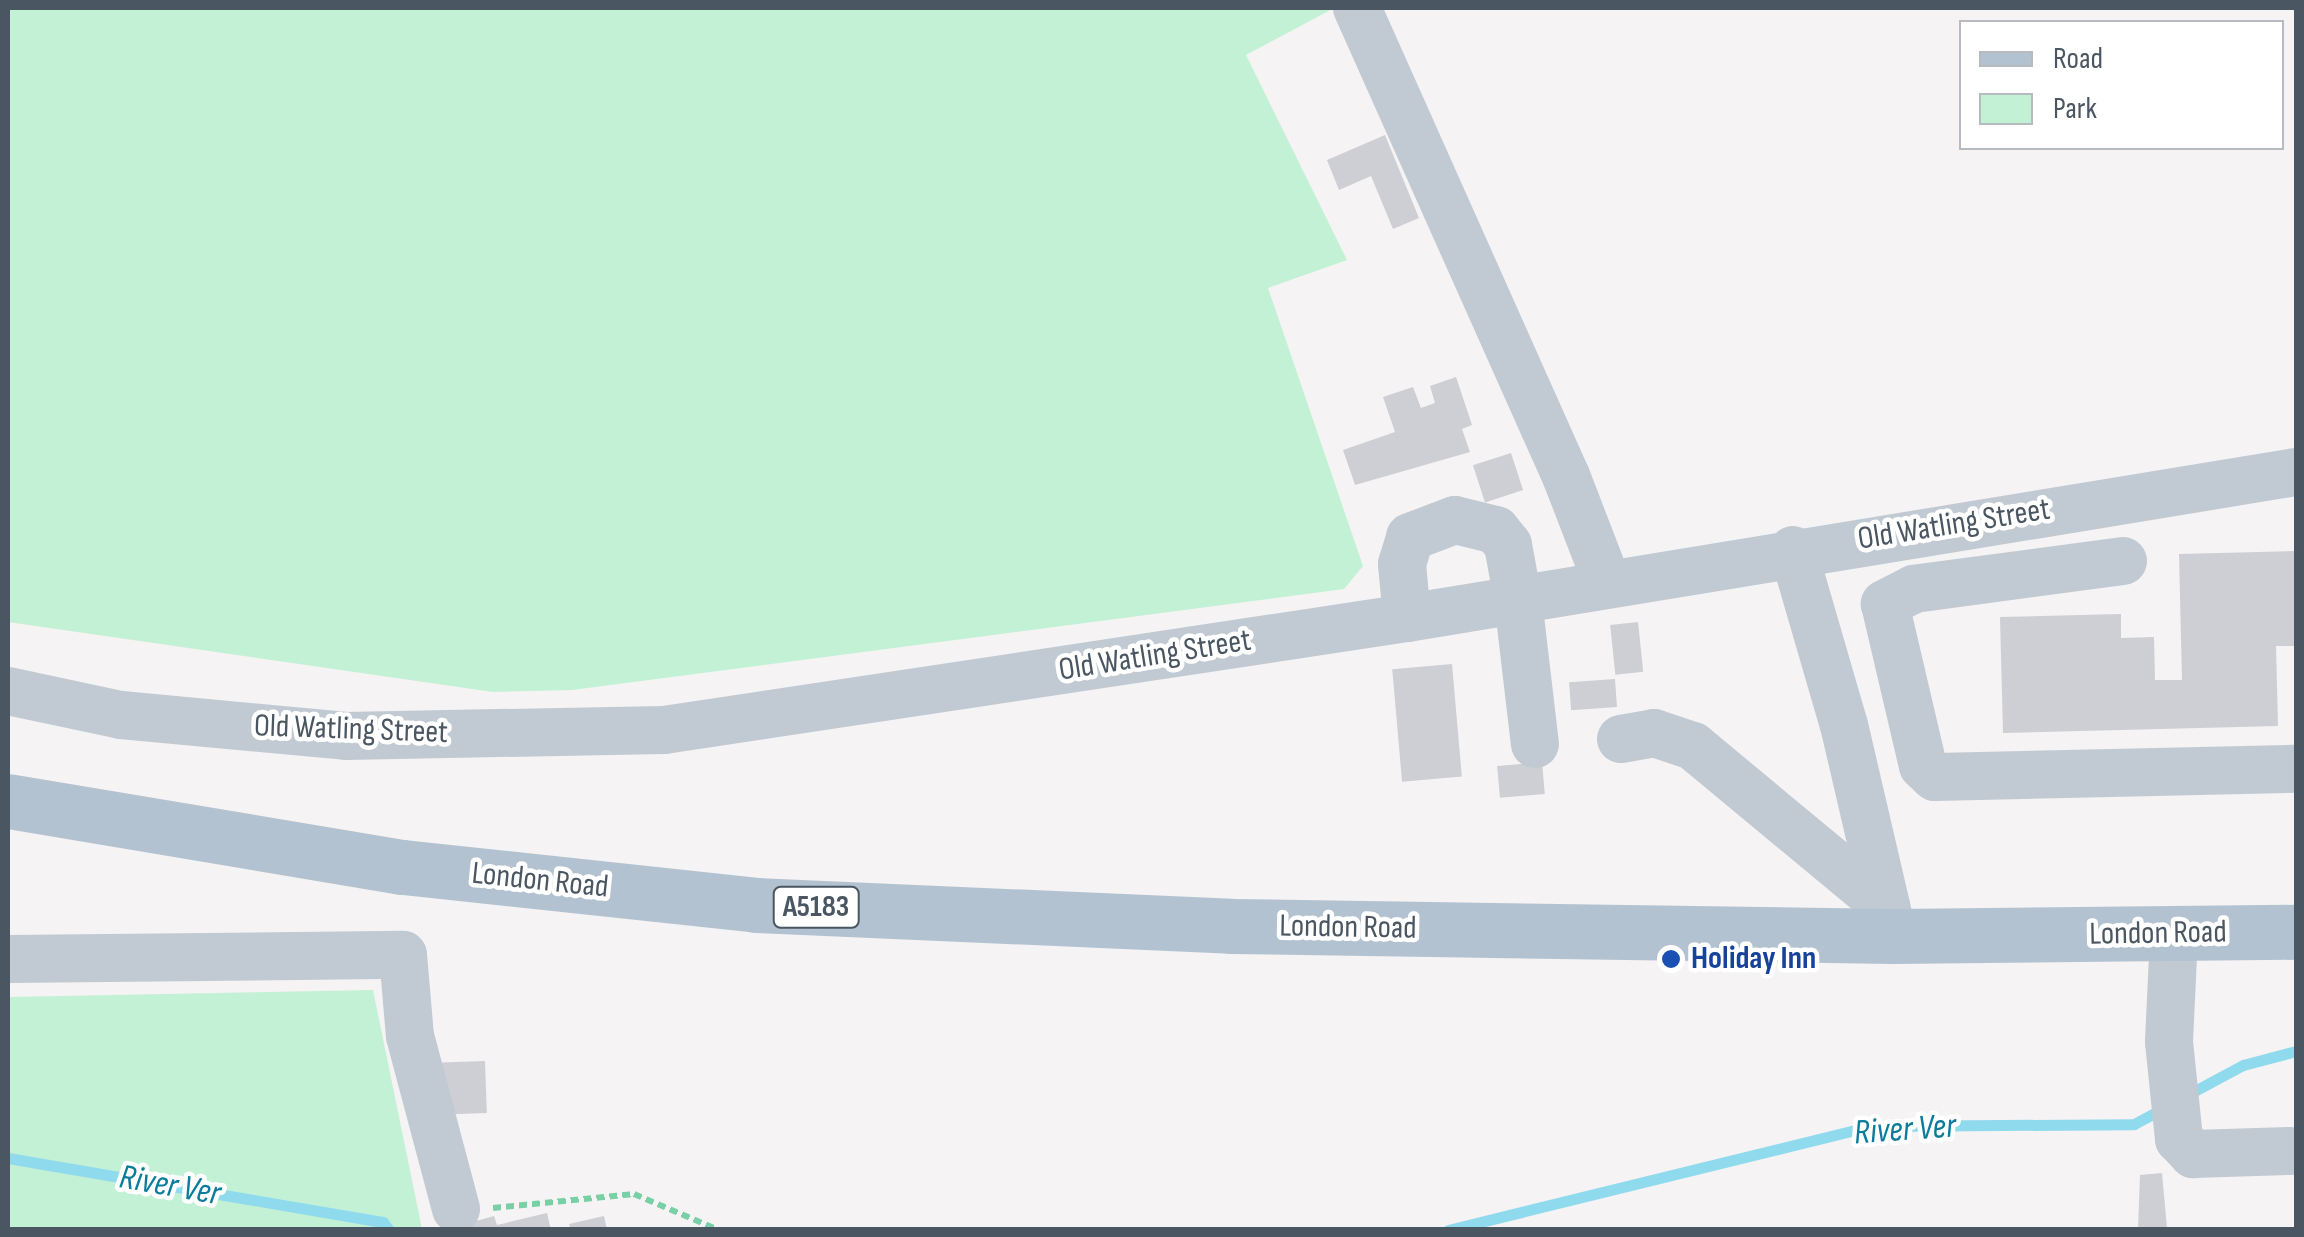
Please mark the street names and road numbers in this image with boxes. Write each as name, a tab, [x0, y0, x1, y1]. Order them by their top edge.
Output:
street label: Old Watling Street	[1855, 491, 2053, 559]
street label: Old Watling Street	[1056, 622, 1254, 690]
street label: Old Watling Street	[253, 707, 449, 753]
street label: London Road	[470, 855, 610, 907]
road number: A5183	[771, 882, 861, 932]
street label: London Road	[1279, 908, 1417, 948]
street label: London Road	[2089, 914, 2227, 954]

